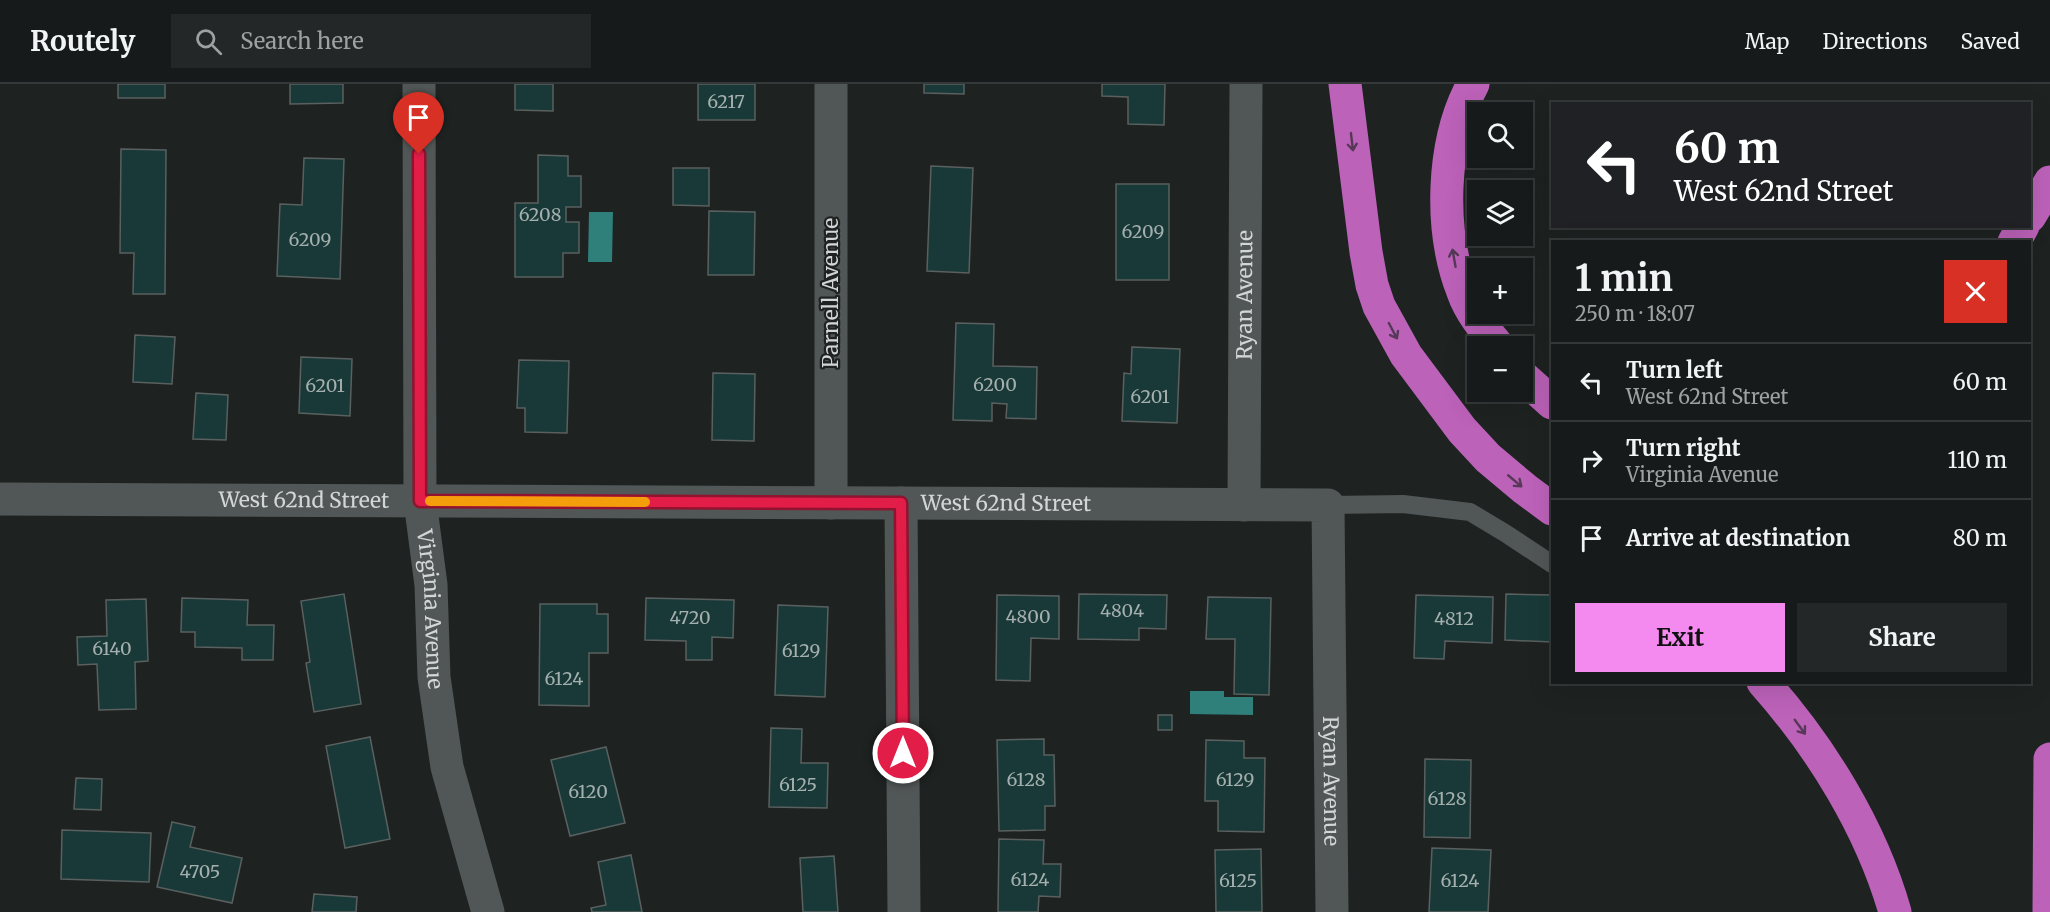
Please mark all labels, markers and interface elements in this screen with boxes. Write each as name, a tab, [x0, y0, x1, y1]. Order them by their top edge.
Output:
search box	[171, 14, 591, 68]
text: Routely	[30, 23, 135, 59]
icon: search	[192, 25, 225, 58]
text: Search here	[240, 27, 364, 55]
text: Map	[1745, 28, 1789, 55]
text: Directions	[1822, 28, 1927, 55]
text: Saved	[1960, 28, 2020, 55]
house number: 6217	[707, 90, 745, 113]
pin	[393, 92, 444, 154]
icon: arrive	[402, 101, 435, 134]
map controls	[1467, 102, 1533, 402]
button: search	[1467, 102, 1533, 168]
text: 60 m	[1674, 122, 1780, 174]
icon: left	[1575, 126, 1653, 204]
one-way arrow	[1347, 132, 1358, 151]
text: West 62nd Street	[1674, 174, 1893, 208]
button: layers	[1467, 180, 1533, 246]
house number: 6208	[519, 203, 561, 226]
street label: Parnell Avenue	[817, 218, 844, 368]
house number: 6209	[1122, 220, 1164, 243]
house number: 6209	[289, 228, 331, 251]
street label: Ryan Avenue	[1231, 230, 1258, 360]
one-way arrow	[1448, 249, 1459, 268]
text: 1 min	[1575, 256, 1673, 301]
button: +	[1467, 258, 1533, 324]
button: close	[1944, 260, 2007, 323]
text: 250 m · 18:07	[1575, 301, 1695, 326]
one-way arrow	[1387, 322, 1399, 339]
button: −	[1467, 336, 1533, 402]
text: Turn left	[1626, 356, 1723, 384]
icon: left	[1575, 366, 1608, 399]
text: 60 m	[1953, 368, 2007, 396]
house number: 6200	[973, 373, 1017, 396]
house number: 6201	[305, 374, 345, 397]
text: West 62nd Street	[1626, 384, 1788, 409]
house number: 6201	[1130, 385, 1170, 408]
text: Turn right	[1626, 434, 1740, 462]
icon: right	[1575, 444, 1608, 477]
text: 110 m	[1948, 446, 2007, 474]
text: Virginia Avenue	[1626, 462, 1778, 487]
one-way arrow	[1507, 474, 1522, 488]
street label: West 62nd Street	[218, 486, 389, 514]
street label: West 62nd Street	[920, 489, 1091, 517]
icon: arrive	[1575, 522, 1608, 555]
text: Arrive at destination	[1626, 524, 1850, 552]
text: 80 m	[1953, 524, 2007, 552]
street label: Virginia Avenue	[411, 527, 450, 691]
house number: 4804	[1100, 599, 1144, 622]
button: Exit	[1575, 603, 1785, 672]
button: Share	[1797, 603, 2007, 672]
house number: 4800	[1005, 605, 1051, 628]
house number: 4720	[669, 606, 711, 629]
house number: 4812	[1434, 607, 1474, 630]
house number: 6140	[92, 637, 132, 660]
house number: 6129	[782, 639, 820, 662]
house number: 6124	[545, 667, 583, 690]
street label: Ryan Avenue	[1317, 716, 1345, 846]
one-way arrow	[1794, 719, 1807, 735]
position arrow	[871, 721, 935, 785]
house number: 6128	[1007, 768, 1045, 791]
house number: 6129	[1216, 768, 1254, 791]
house number: 6125	[779, 773, 817, 796]
house number: 6120	[568, 780, 608, 803]
house number: 6128	[1428, 787, 1466, 810]
house number: 4705	[180, 860, 220, 883]
house number: 6124	[1011, 868, 1049, 891]
house number: 6125	[1219, 869, 1257, 892]
house number: 6124	[1441, 869, 1479, 892]

